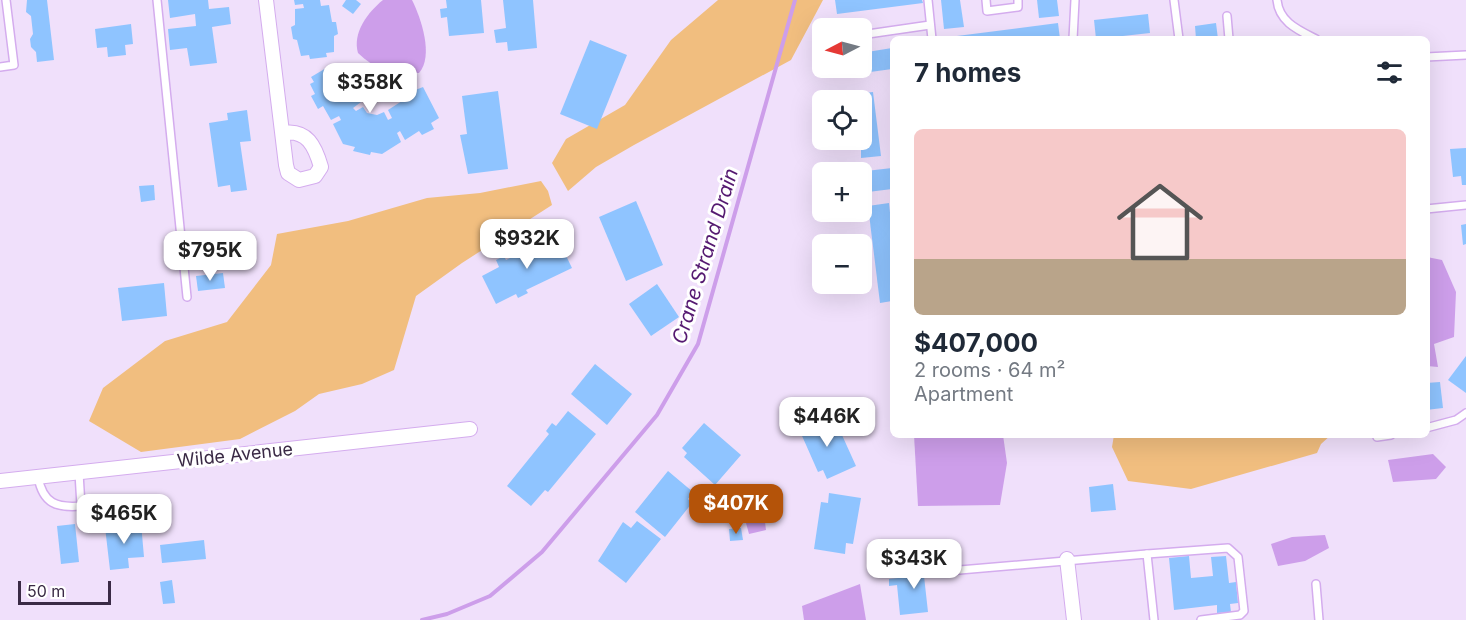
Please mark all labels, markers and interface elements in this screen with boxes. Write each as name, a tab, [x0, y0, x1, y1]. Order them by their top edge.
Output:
north arrow	[812, 18, 872, 78]
map controls	[812, 18, 872, 294]
icon: filters	[1373, 56, 1406, 89]
text: 7 homes	[914, 57, 1021, 88]
pin: $358K	[328, 63, 412, 114]
text: $358K	[337, 70, 403, 94]
button: locate	[812, 90, 872, 150]
button: +	[812, 162, 872, 222]
water label: Crane Strand Drain	[667, 165, 743, 347]
icon: home	[1106, 168, 1214, 276]
pin: $932K	[485, 219, 569, 270]
text: $932K	[494, 226, 560, 250]
pin: $795K	[168, 231, 252, 282]
button: −	[812, 234, 872, 294]
text: $795K	[178, 238, 242, 262]
text: $407,000	[914, 327, 1038, 358]
text: 2 rooms · 64 m²	[914, 358, 1065, 382]
text: Apartment	[914, 382, 1013, 406]
pin: $446K	[785, 397, 869, 448]
text: $446K	[793, 404, 861, 428]
street label: Wilde Avenue	[176, 438, 294, 471]
pin: $407K	[694, 484, 778, 535]
text: $407K	[703, 491, 769, 515]
pin: $465K	[82, 494, 166, 545]
text: $465K	[91, 501, 157, 525]
pin: $343K	[872, 539, 956, 590]
text: $343K	[881, 546, 947, 570]
scale bar	[18, 578, 111, 606]
text: 50 m	[27, 581, 65, 601]

